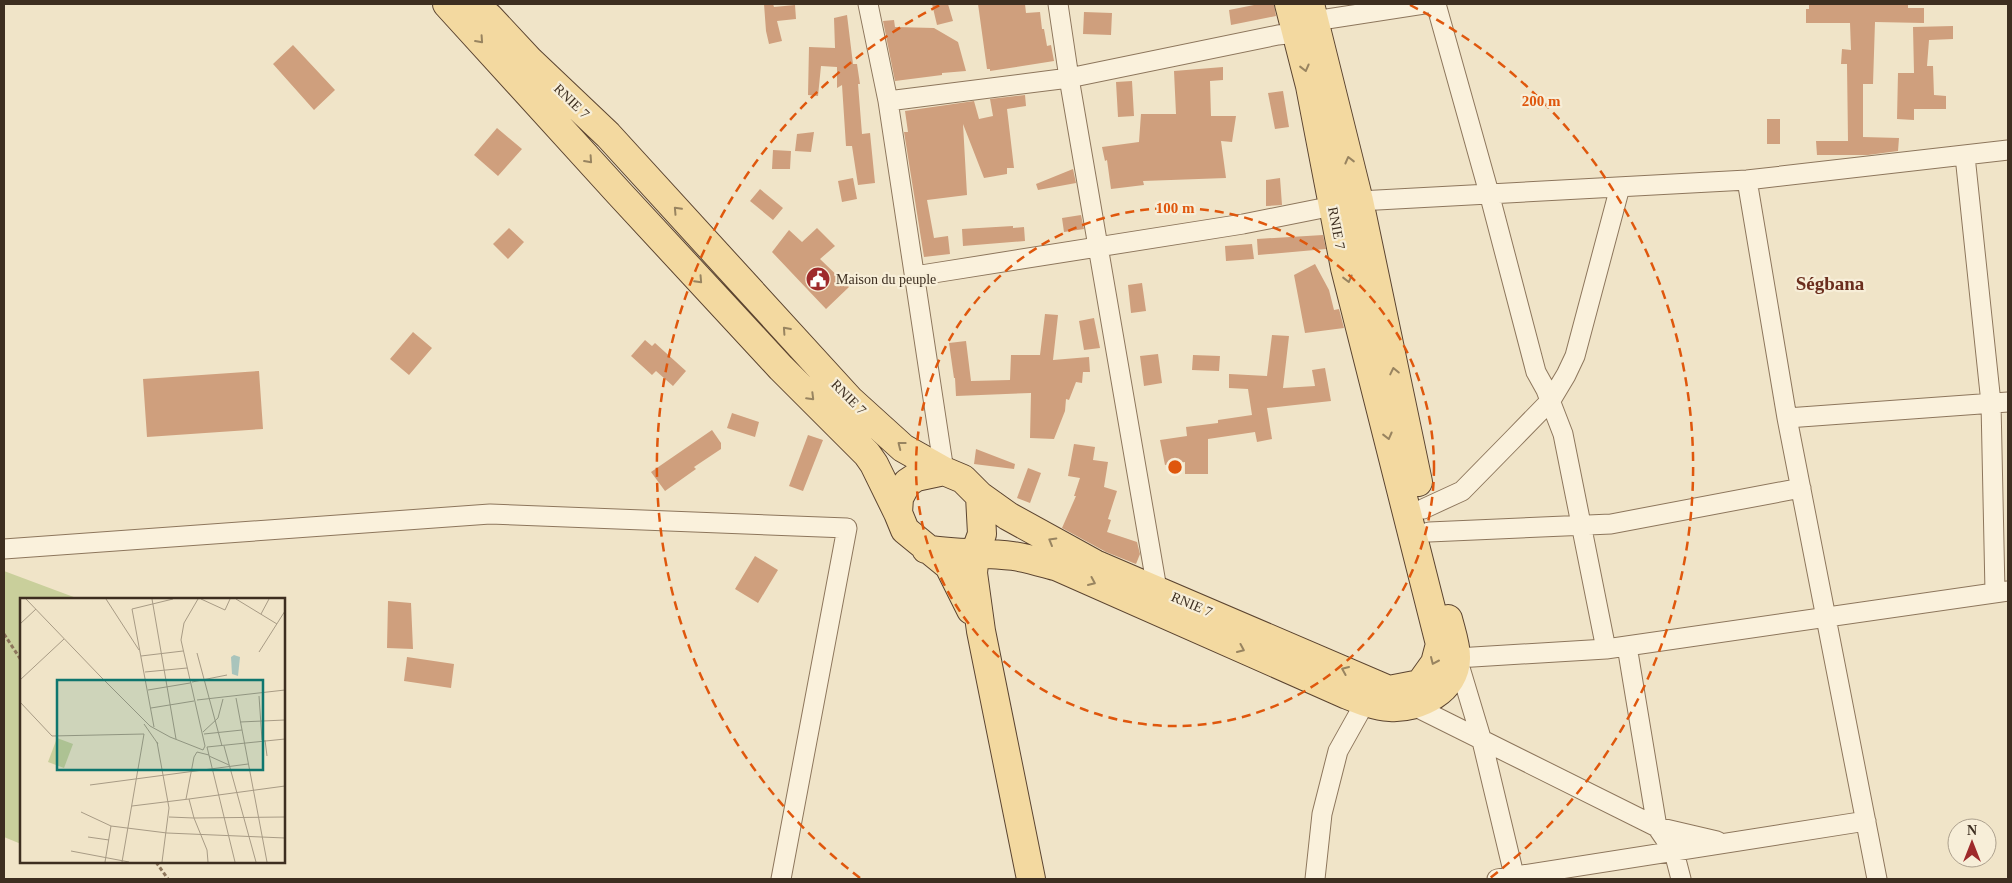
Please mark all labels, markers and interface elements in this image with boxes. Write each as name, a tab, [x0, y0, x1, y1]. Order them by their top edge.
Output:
one-way arrow	[474, 35, 483, 44]
one-way arrow	[1299, 64, 1310, 73]
street label: RNIE 7	[551, 81, 592, 122]
text: 200 m	[1522, 93, 1561, 109]
one-way arrow	[583, 155, 592, 164]
one-way arrow	[1344, 156, 1355, 165]
text: 100 m	[1156, 200, 1195, 216]
street label: RNIE 7	[1325, 205, 1348, 251]
one-way arrow	[674, 207, 683, 216]
public building icon: Maison du peuple	[805, 266, 831, 292]
place label: Maison du peuple	[836, 272, 936, 287]
district label: Ségbana	[1796, 273, 1865, 294]
one-way arrow	[693, 274, 702, 283]
one-way arrow	[1342, 274, 1353, 283]
one-way arrow	[783, 327, 792, 336]
one-way arrow	[1390, 366, 1400, 375]
street label: RNIE 7	[828, 377, 869, 418]
one-way arrow	[805, 392, 814, 401]
one-way arrow	[1382, 432, 1393, 441]
one-way arrow	[898, 443, 907, 451]
centre of rings	[1166, 458, 1184, 476]
one-way arrow	[1049, 537, 1058, 547]
one-way arrow	[1087, 576, 1096, 587]
street label: RNIE 7	[1169, 589, 1215, 620]
inset map	[20, 598, 285, 863]
one-way arrow	[1236, 642, 1245, 653]
one-way arrow	[1429, 656, 1440, 665]
one-way arrow	[1341, 666, 1350, 677]
north arrow	[1947, 818, 1997, 868]
text: N	[1967, 823, 1977, 838]

